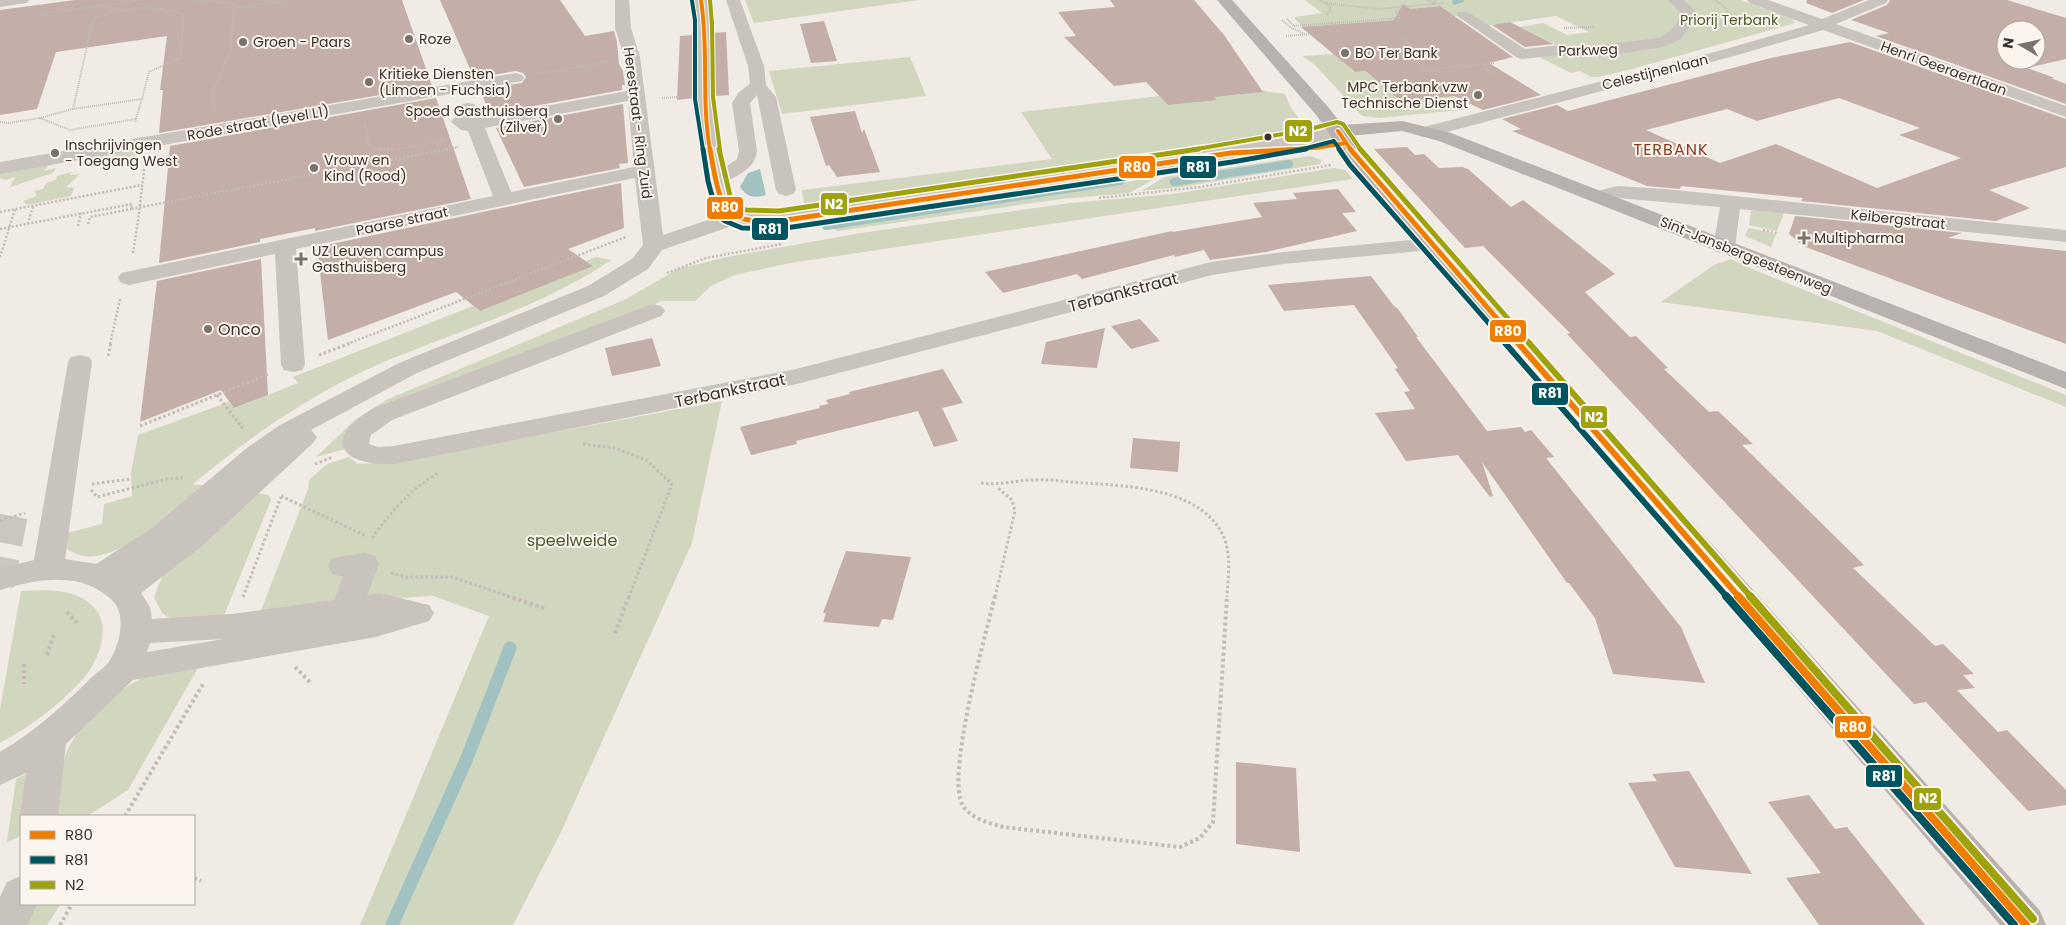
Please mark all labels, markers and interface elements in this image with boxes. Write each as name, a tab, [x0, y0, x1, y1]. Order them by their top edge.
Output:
park label: Priorij Terbank	[1680, 10, 1779, 30]
north arrow	[1996, 20, 2046, 70]
place label: Roze	[419, 29, 452, 49]
place label: Groen - Paars	[253, 32, 350, 52]
marker: Roze	[403, 33, 415, 45]
marker: Groen - Paars	[237, 36, 249, 48]
street label: Henri Geeraertlaan	[1878, 36, 2010, 100]
text: N	[1997, 36, 2019, 50]
street label: Parkweg	[1558, 39, 1618, 61]
place label: BO Ter Bank	[1355, 43, 1439, 63]
street label: Herestraat - Ring Zuid	[619, 46, 657, 200]
marker: BO Ter Bank	[1339, 47, 1351, 59]
street label: Celestijnenlaan	[1600, 49, 1710, 95]
place label: Kritieke Diensten (Limoen - Fuchsia)	[379, 64, 511, 100]
marker: Kritieke Diensten (Limoen - Fuchsia)	[363, 76, 375, 88]
place label: MPC Terbank vzw Technische Dienst	[1341, 77, 1469, 113]
marker: MPC Terbank vzw Technische Dienst	[1472, 89, 1484, 101]
street label: Rode straat (level L1)	[185, 101, 331, 145]
place label: Spoed Gasthuisberg (Zilver)	[405, 101, 548, 137]
marker: Spoed Gasthuisberg (Zilver)	[552, 113, 564, 125]
line badge: N2	[1284, 119, 1313, 143]
text: N2	[1289, 121, 1307, 141]
unlabelled marker	[1263, 132, 1273, 142]
place label: Inschrijvingen - Toegang West	[65, 135, 178, 171]
district label: TERBANK	[1633, 138, 1709, 161]
marker: Inschrijvingen - Toegang West	[49, 147, 61, 159]
place label: Vrouw en Kind (Rood)	[324, 150, 407, 186]
line badge: R80	[1118, 155, 1156, 179]
line badge: R81	[1179, 155, 1217, 179]
text: R80	[1123, 157, 1151, 177]
text: R81	[1186, 157, 1210, 177]
marker: Vrouw en Kind (Rood)	[308, 162, 320, 174]
line badge: N2	[820, 192, 848, 216]
text: N2	[825, 194, 843, 214]
line badge: R80	[706, 196, 744, 220]
text: R80	[711, 197, 739, 217]
street label: Paarse straat	[354, 201, 450, 241]
street label: Keibergstraat	[1850, 204, 1946, 234]
street label: Sint-Jansbergsesteenweg	[1657, 211, 1835, 299]
line badge: R81	[751, 217, 789, 241]
text: R81	[758, 219, 782, 239]
place label: Multipharma	[1814, 228, 1904, 248]
marker: Multipharma	[1798, 232, 1810, 244]
place label: UZ Leuven campus Gasthuisberg	[312, 241, 444, 277]
marker: UZ Leuven campus Gasthuisberg	[294, 252, 308, 266]
street label: Terbankstraat	[1066, 267, 1180, 318]
place label: Onco	[218, 318, 261, 341]
line badge: R80	[1489, 319, 1527, 343]
text: R80	[1494, 321, 1522, 341]
marker: Onco	[202, 323, 214, 335]
street label: Terbankstraat	[673, 368, 788, 413]
line badge: R81	[1531, 382, 1569, 406]
text: R81	[1538, 383, 1562, 403]
line badge: N2	[1580, 405, 1608, 429]
text: N2	[1585, 407, 1603, 427]
park label: speelweide	[527, 529, 617, 552]
line badge: R80	[1834, 715, 1872, 739]
text: R80	[1839, 717, 1867, 737]
line badge: R81	[1865, 764, 1903, 788]
text: R81	[1872, 766, 1896, 786]
line badge: N2	[1913, 787, 1942, 811]
text: N2	[1919, 788, 1937, 808]
legend	[20, 815, 195, 905]
text: R80	[65, 824, 93, 845]
text: R81	[65, 849, 88, 870]
text: N2	[65, 874, 84, 895]

